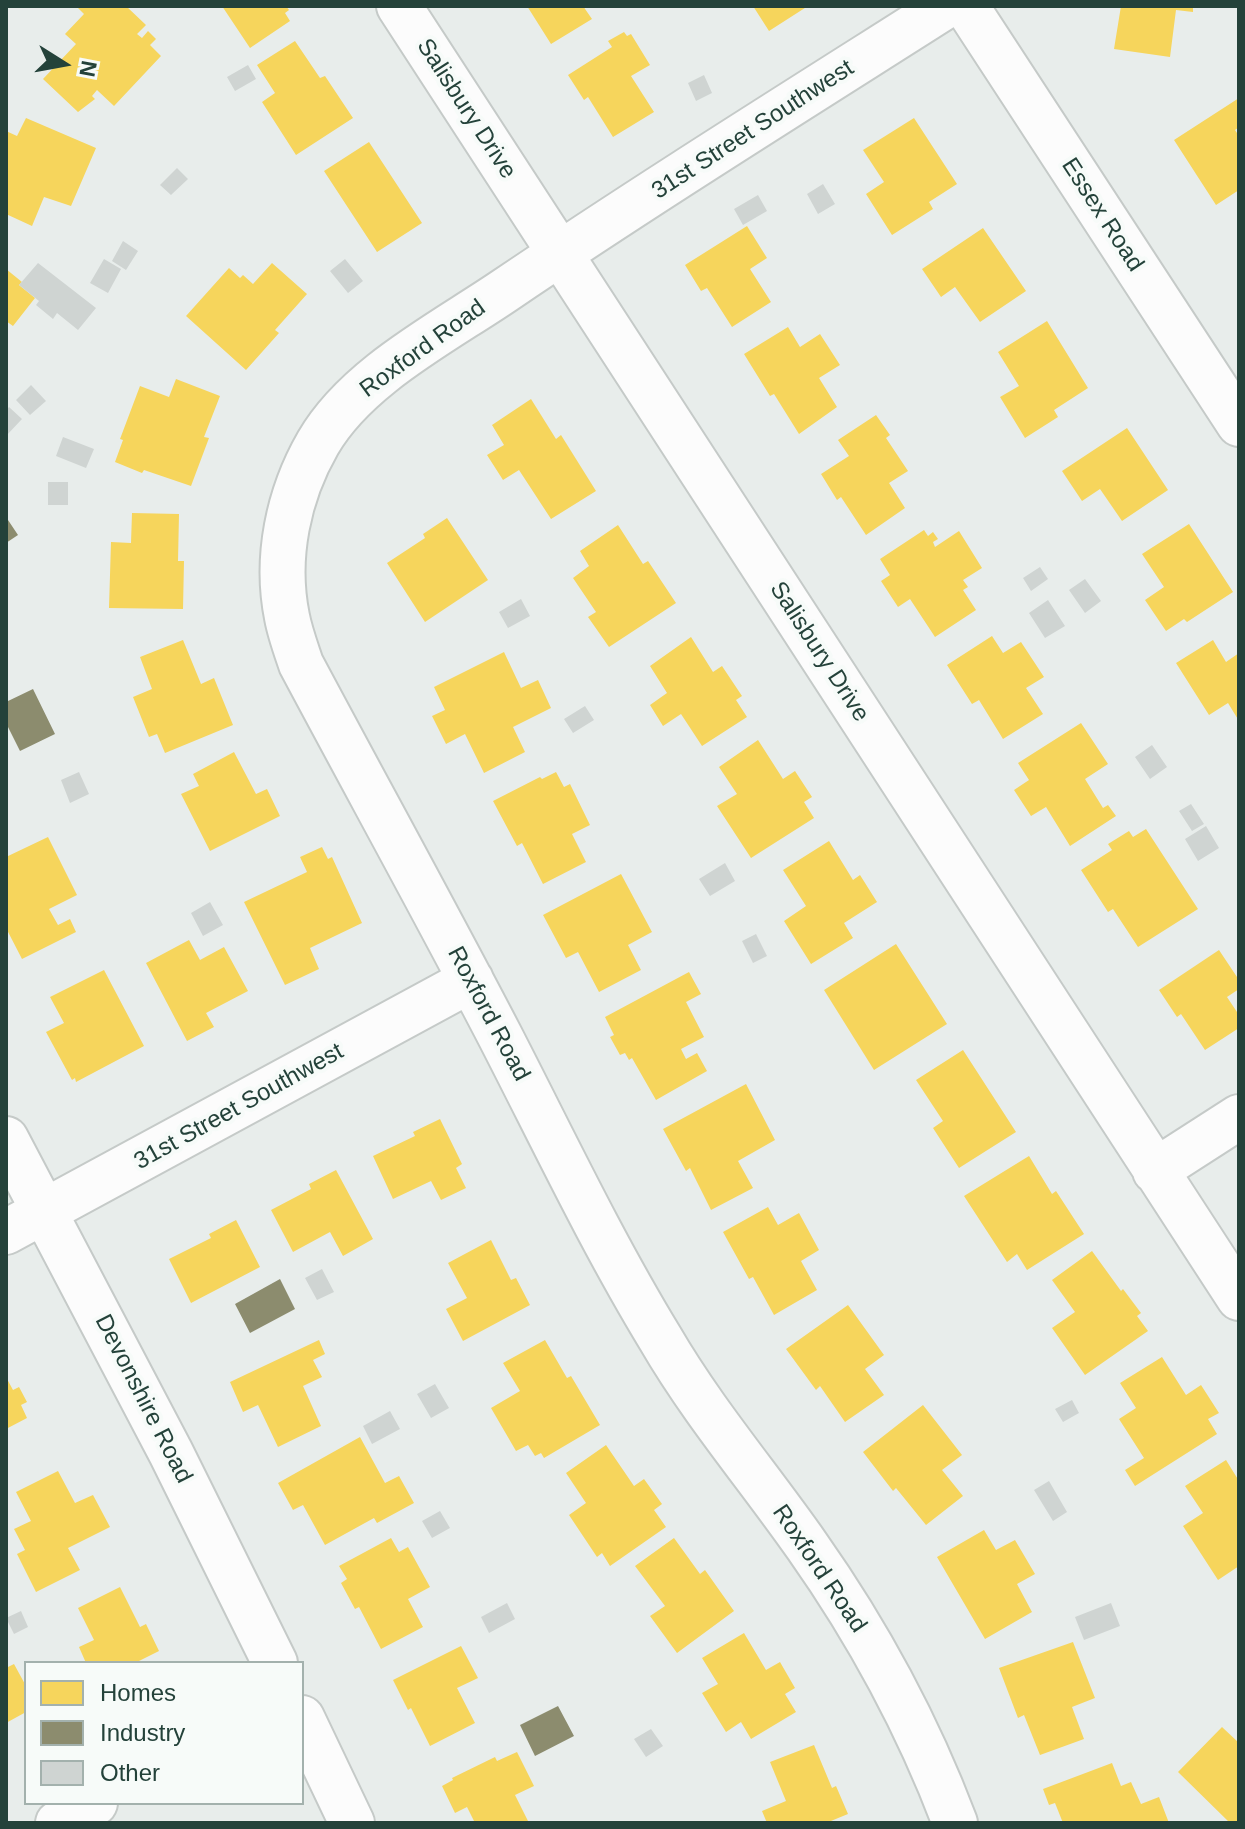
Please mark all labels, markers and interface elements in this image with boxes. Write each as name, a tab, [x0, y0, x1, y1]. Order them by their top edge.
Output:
north arrow	[24, 24, 104, 104]
street label: Salisbury Drive	[410, 33, 522, 185]
street label: 31st Street Southwest	[647, 54, 859, 206]
text: N	[74, 58, 102, 79]
street label: Essex Road	[1055, 153, 1149, 277]
street label: Roxford Road	[355, 294, 491, 404]
street label: Salisbury Drive	[763, 576, 875, 728]
street label: Roxford Road	[441, 942, 535, 1086]
street label: 31st Street Southwest	[129, 1037, 349, 1177]
street label: Devonshire Road	[88, 1310, 198, 1488]
street label: Roxford Road	[766, 1500, 872, 1638]
legend	[24, 1661, 304, 1805]
text: Homes	[100, 1679, 176, 1706]
text: Industry	[100, 1719, 185, 1746]
text: Other	[100, 1759, 160, 1786]

